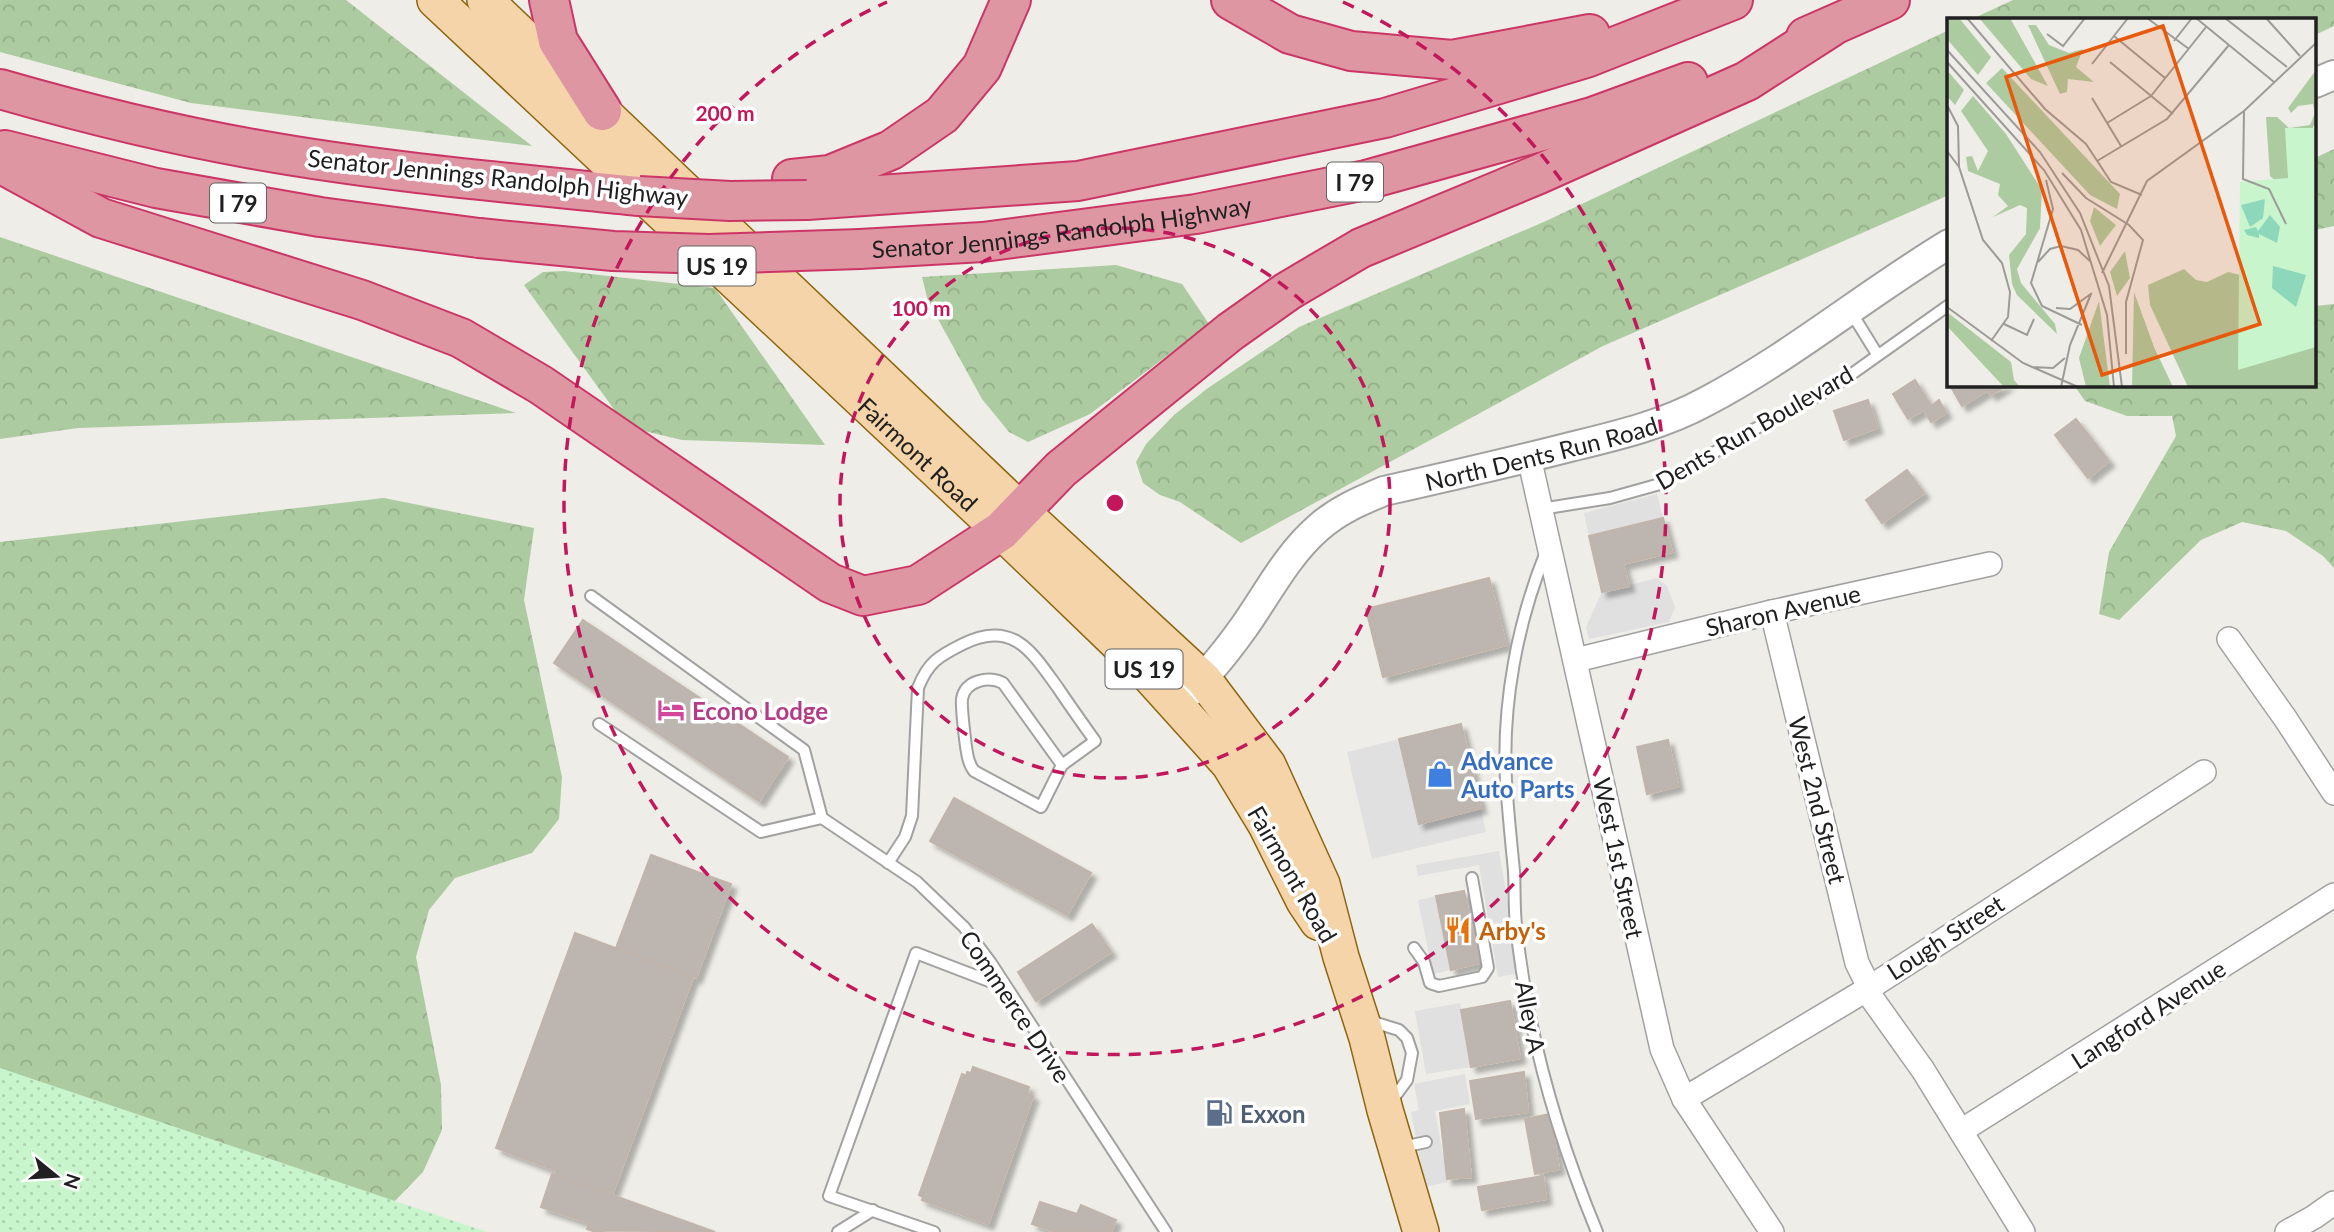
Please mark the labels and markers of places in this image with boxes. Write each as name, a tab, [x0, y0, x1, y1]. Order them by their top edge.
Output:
centre of rings	[1103, 491, 1127, 515]
hotel icon: Econo Lodge	[656, 695, 686, 725]
place label: Econo Lodge	[692, 696, 828, 725]
place label: Advance Auto Parts	[1460, 746, 1574, 803]
shop icon: Advance Auto Parts	[1425, 759, 1455, 789]
restaurant icon: Arby's	[1443, 915, 1473, 945]
place label: Arby's	[1478, 916, 1546, 945]
fuel station icon: Exxon	[1204, 1098, 1234, 1128]
place label: Exxon	[1240, 1099, 1306, 1128]

